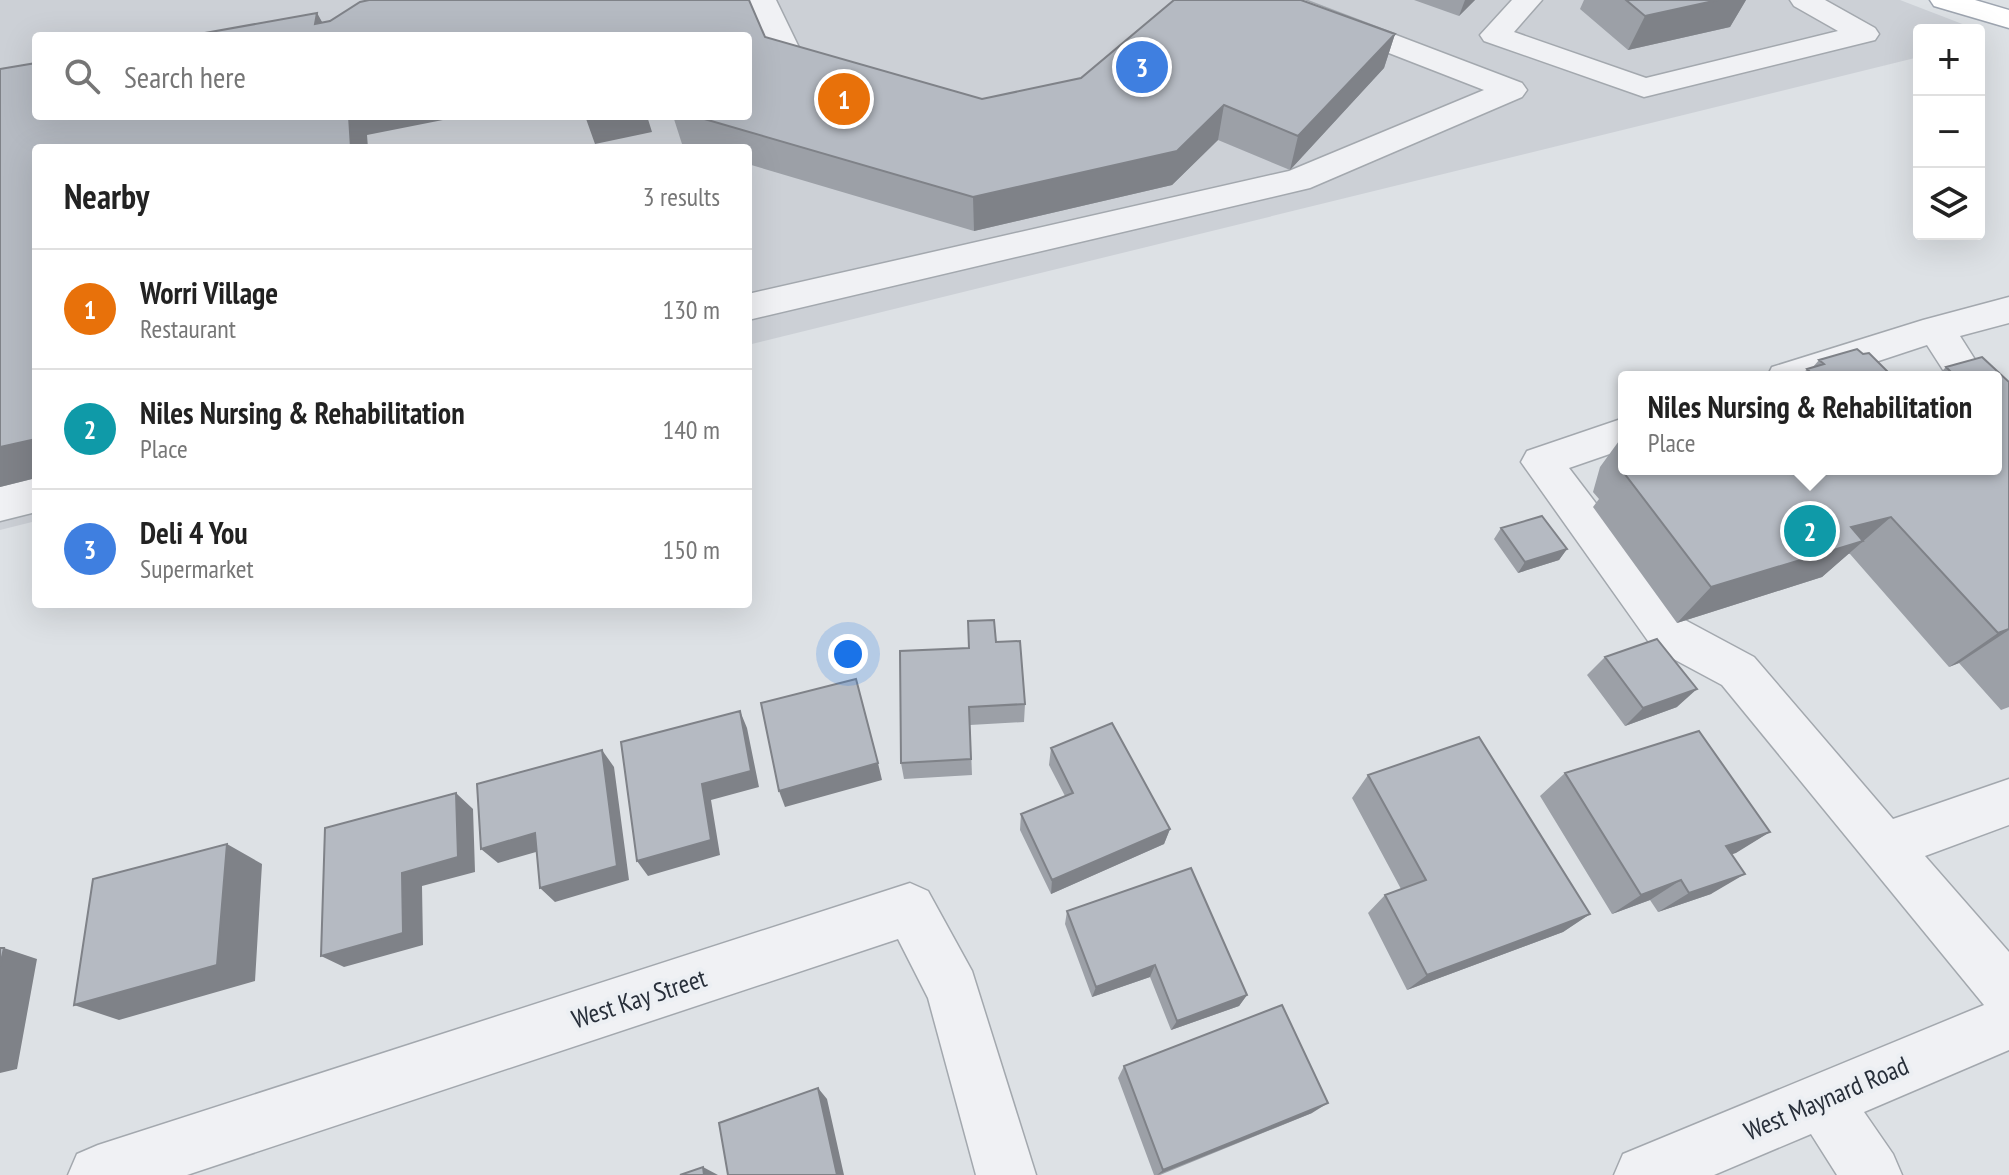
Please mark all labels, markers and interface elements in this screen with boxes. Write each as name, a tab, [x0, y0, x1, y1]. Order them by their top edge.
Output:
map controls	[1913, 24, 1985, 240]
button: +	[1913, 24, 1985, 96]
search box	[32, 32, 752, 120]
pin: 3	[1116, 37, 1168, 97]
icon: search	[60, 54, 104, 98]
text: Search here	[124, 57, 246, 96]
pin: 1	[818, 69, 870, 129]
button: −	[1913, 96, 1985, 168]
button: layers	[1913, 168, 1985, 240]
text: Nearby	[64, 174, 149, 218]
text: 3 results	[643, 180, 720, 213]
text: Worri Village	[140, 273, 278, 312]
text: 1	[84, 293, 96, 326]
text: 130 m	[662, 293, 720, 326]
text: Restaurant	[140, 312, 236, 345]
popup	[1618, 371, 2002, 475]
text: Niles Nursing & Rehabilitation	[1648, 387, 1972, 426]
text: Niles Nursing & Rehabilitation	[140, 393, 465, 432]
text: 2	[84, 413, 96, 446]
text: 140 m	[662, 413, 720, 446]
text: Place	[1648, 426, 1695, 459]
text: Place	[140, 432, 188, 465]
pin: 2	[1784, 501, 1836, 561]
text: Deli 4 You	[140, 513, 248, 552]
text: 3	[84, 533, 96, 566]
text: 150 m	[662, 533, 720, 566]
text: Supermarket	[140, 552, 254, 585]
your location	[828, 634, 868, 674]
street label: West Kay Street	[567, 961, 711, 1035]
street label: West Maynard Road	[1739, 1049, 1913, 1147]

